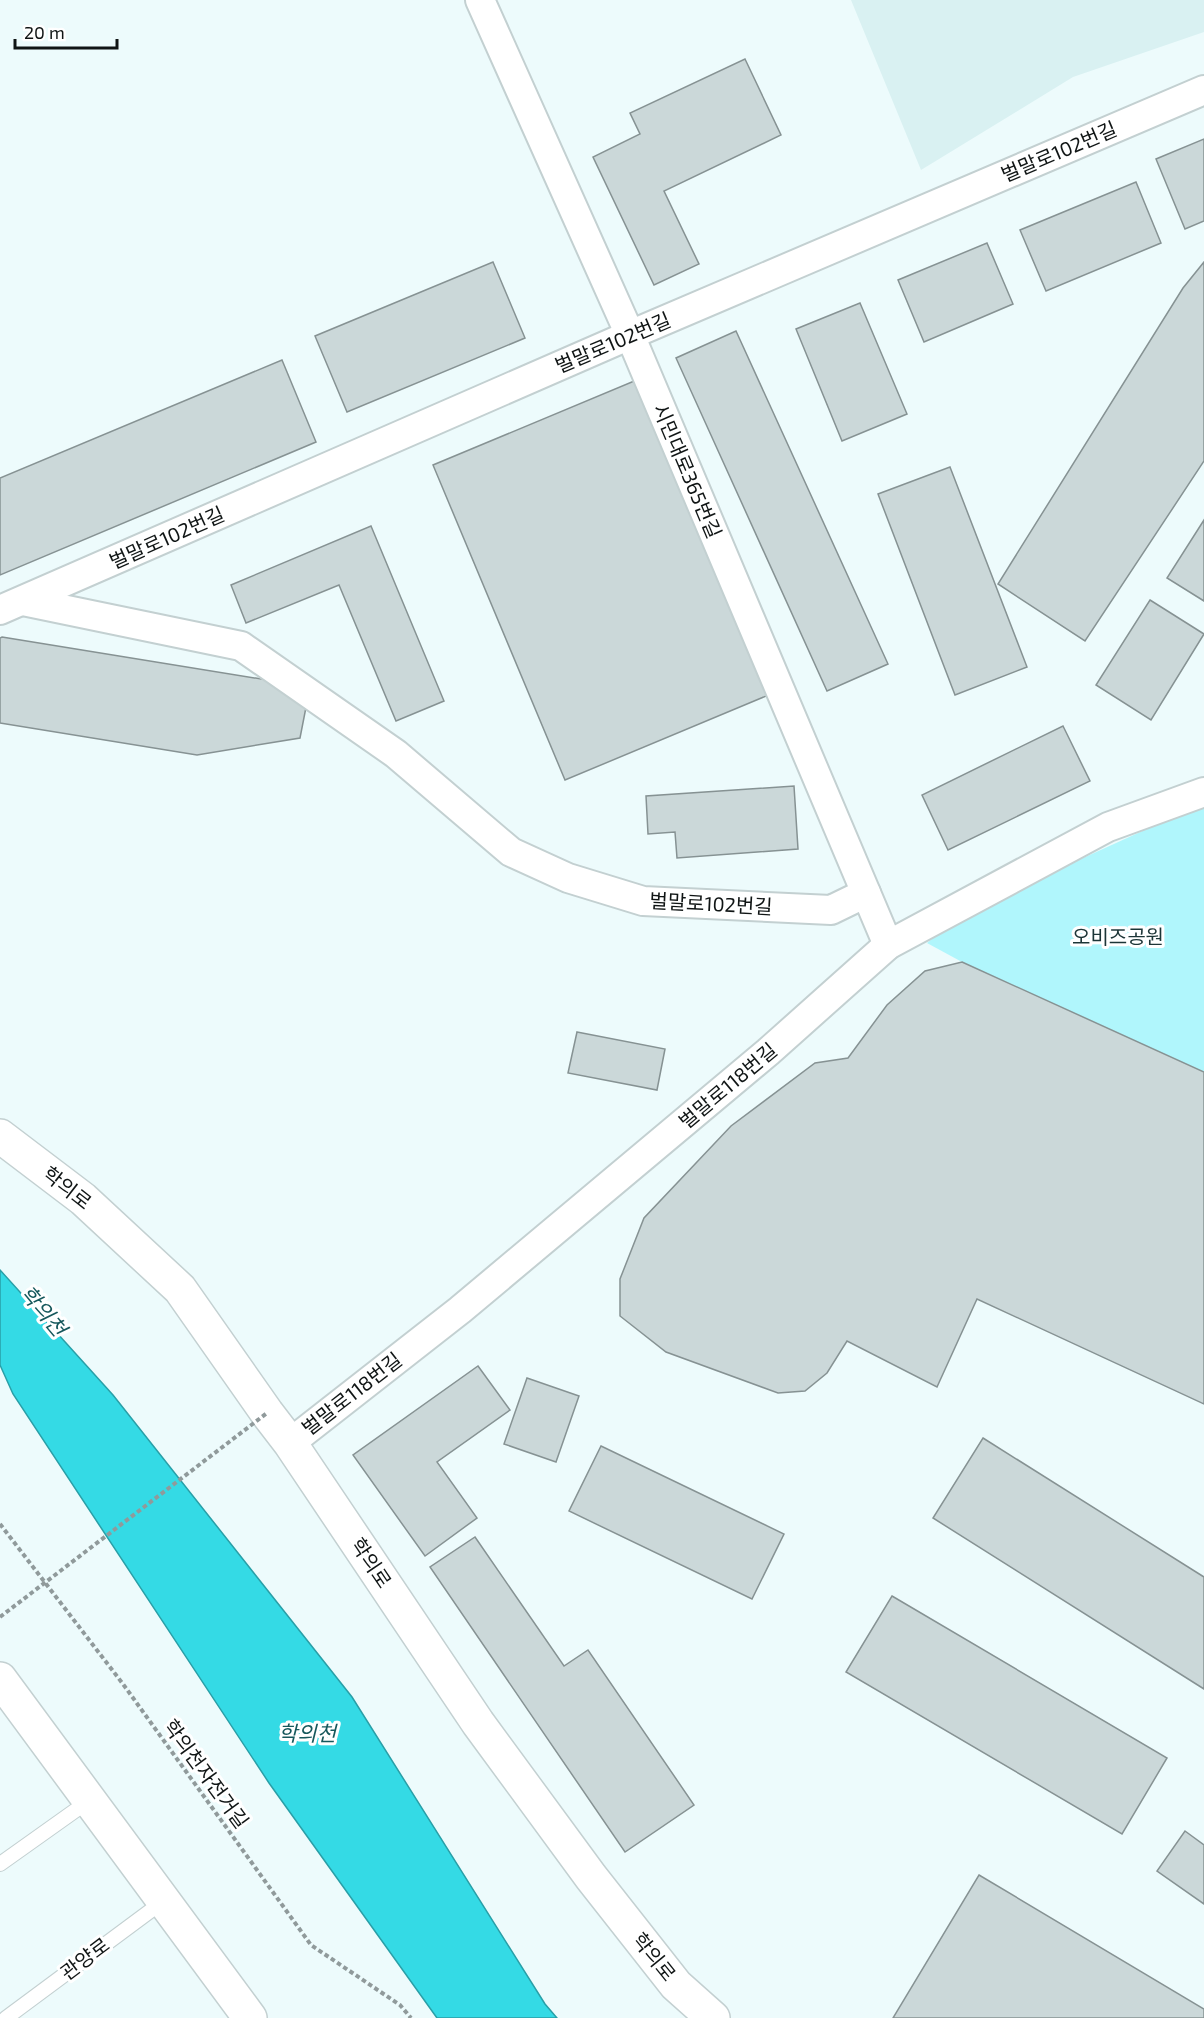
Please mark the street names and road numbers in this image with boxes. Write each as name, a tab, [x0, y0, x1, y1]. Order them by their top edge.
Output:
street label: 벌말로102번길	[997, 116, 1120, 186]
street label: 벌말로102번길	[551, 307, 674, 377]
street label: 시민대로365번길	[649, 400, 727, 541]
street label: 벌말로102번길	[105, 501, 228, 573]
street label: 벌말로102번길	[649, 888, 773, 918]
street label: 벌말로118번길	[674, 1037, 781, 1133]
street label: 학의로	[38, 1161, 97, 1214]
street label: 벌말로118번길	[297, 1347, 406, 1440]
street label: 학의로	[346, 1533, 397, 1592]
street label: 학의천자전거길	[159, 1714, 254, 1833]
street label: 학의로	[628, 1927, 681, 1985]
street label: 관양로	[55, 1932, 114, 1984]

